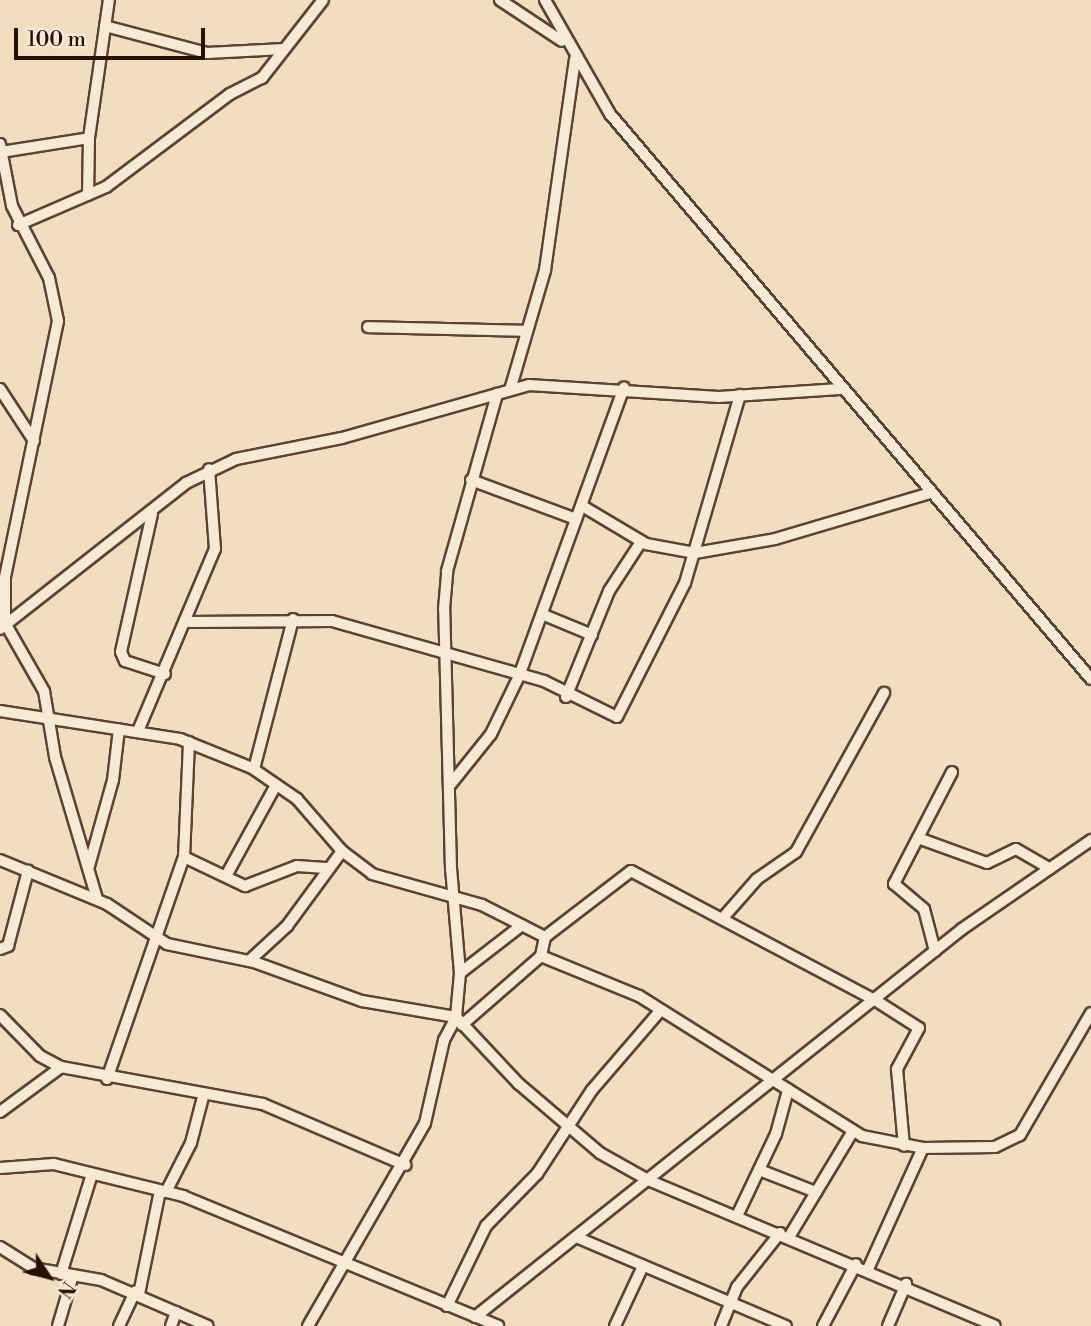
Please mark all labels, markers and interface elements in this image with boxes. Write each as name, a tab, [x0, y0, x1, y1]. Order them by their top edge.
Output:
scale bar	[18, 14, 208, 58]
text: 100 m	[27, 27, 86, 53]
north arrow	[14, 1242, 84, 1312]
text: N	[52, 1276, 80, 1302]

